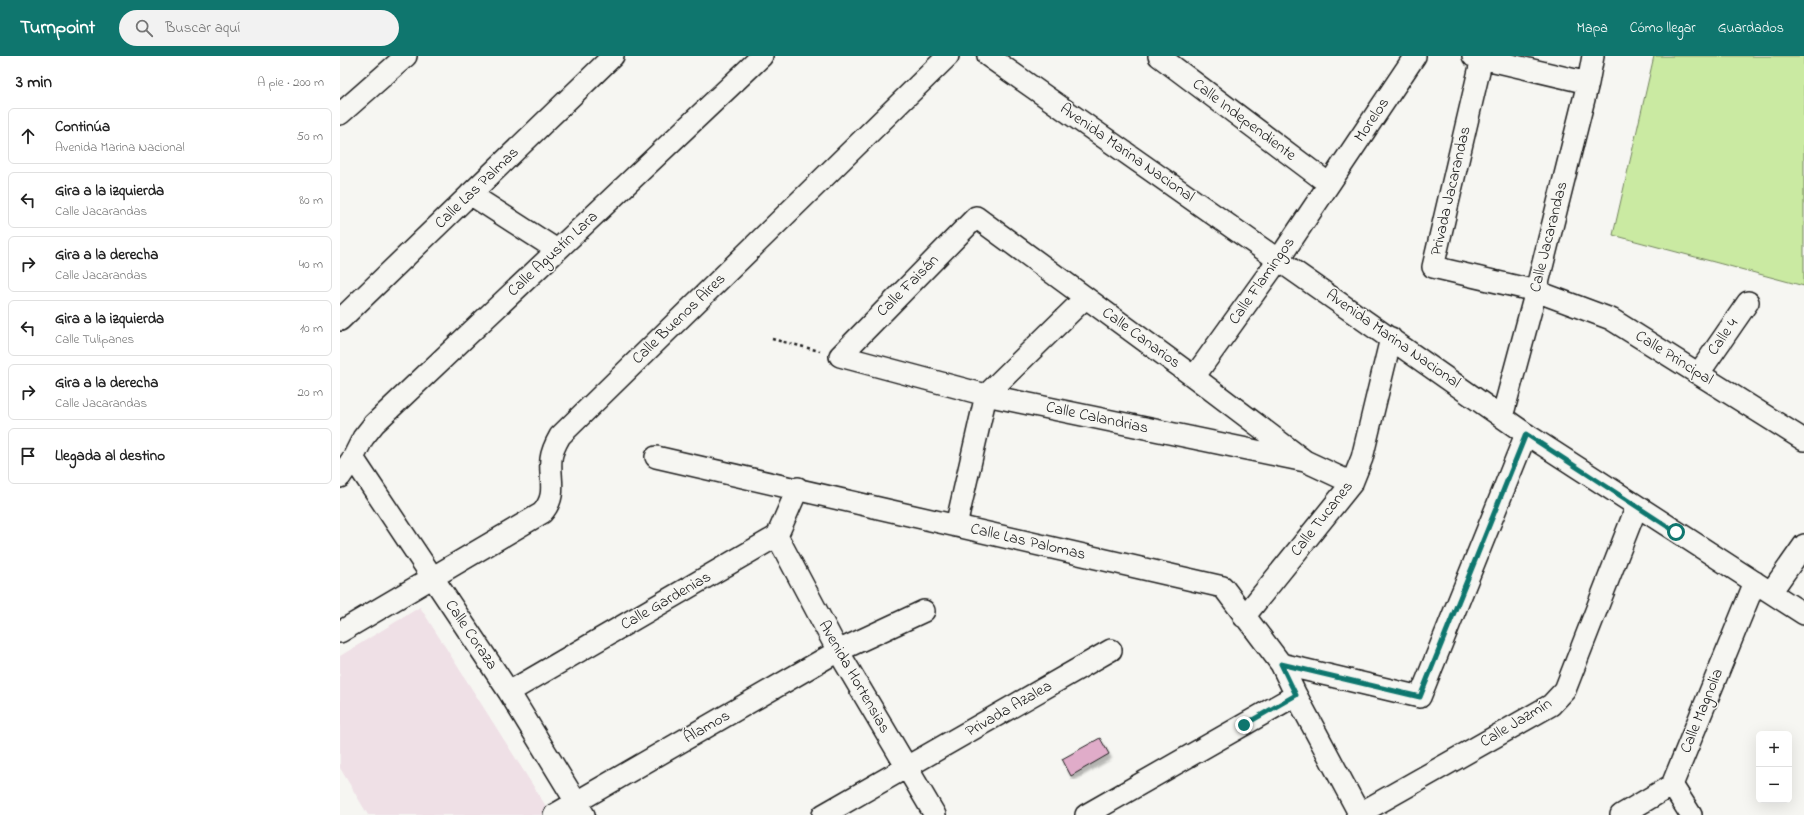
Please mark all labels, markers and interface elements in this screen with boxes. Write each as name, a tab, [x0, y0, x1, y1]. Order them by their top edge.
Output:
search box	[119, 10, 399, 46]
text: Turnpoint	[20, 15, 95, 42]
icon: search	[133, 17, 155, 39]
text: Buscar aquí	[165, 17, 240, 39]
text: Mapa	[1577, 18, 1608, 39]
text: Cómo llegar	[1630, 18, 1696, 39]
text: Guardados	[1718, 18, 1784, 39]
text: 3 min	[16, 70, 52, 95]
text: A pie · 200 m	[257, 73, 324, 92]
street label: Calle Independiente	[1187, 73, 1302, 168]
street label: Morelos	[1348, 93, 1396, 147]
street label: Avenida Marina Nacional	[1055, 97, 1200, 209]
text: Continúa	[55, 116, 110, 138]
street label: Privada Jacarandas	[1424, 124, 1478, 258]
icon: ahead	[17, 125, 39, 147]
text: 50 m	[297, 127, 323, 146]
text: Avenida Marina Nacional	[55, 138, 185, 157]
street label: Calle Las Palmas	[429, 141, 525, 235]
street label: Calle Jacarandas	[1524, 179, 1574, 295]
text: Gira a la izquierda	[55, 180, 164, 202]
icon: left	[17, 189, 39, 211]
text: 80 m	[299, 191, 323, 210]
text: Calle Jacarandas	[55, 202, 147, 221]
street label: Calle Agustín Lara	[502, 205, 604, 303]
street label: Calle Flamingos	[1223, 232, 1301, 330]
text: Gira a la derecha	[55, 244, 158, 266]
street label: Calle Faisán	[871, 249, 945, 323]
icon: right	[17, 253, 39, 275]
text: 40 m	[299, 255, 323, 274]
text: Calle Jacarandas	[55, 266, 147, 285]
street label: Calle Buenos Aires	[627, 268, 731, 370]
street label: Avenida Marina Nacional	[1321, 283, 1466, 395]
street label: Calle Canarios	[1097, 301, 1185, 375]
text: Gira a la izquierda	[55, 308, 164, 330]
street label: Calle 4	[1702, 313, 1745, 360]
icon: left	[17, 317, 39, 339]
text: 10 m	[300, 319, 323, 338]
street label: Calle Principal	[1630, 324, 1718, 392]
text: Calle Tulipanes	[55, 330, 134, 349]
text: Gira a la derecha	[55, 372, 158, 394]
icon: right	[17, 381, 39, 403]
text: 20 m	[298, 383, 323, 402]
text: Calle Jacarandas	[55, 394, 147, 413]
street label: Calle Calandrias	[1044, 395, 1150, 441]
icon: arrive	[17, 445, 39, 467]
text: Llegada al destino	[55, 445, 165, 467]
street label: Calle Tucanes	[1285, 476, 1359, 562]
street label: Calle Las Palomas	[968, 517, 1088, 567]
route start	[1667, 523, 1685, 541]
street label: Calle Gardenias	[616, 565, 716, 637]
street label: Calle Coraza	[439, 595, 503, 675]
street label: Avenida Hortensias	[812, 616, 896, 738]
street label: Calle Magnolia	[1674, 665, 1730, 757]
street label: Privada Azalea	[961, 675, 1057, 743]
street label: Calle Jazmín	[1475, 692, 1557, 754]
street label: Álamos	[679, 704, 735, 750]
route end	[1235, 716, 1253, 734]
map controls	[1756, 731, 1792, 803]
button: +	[1756, 731, 1792, 767]
button: −	[1756, 767, 1792, 803]

